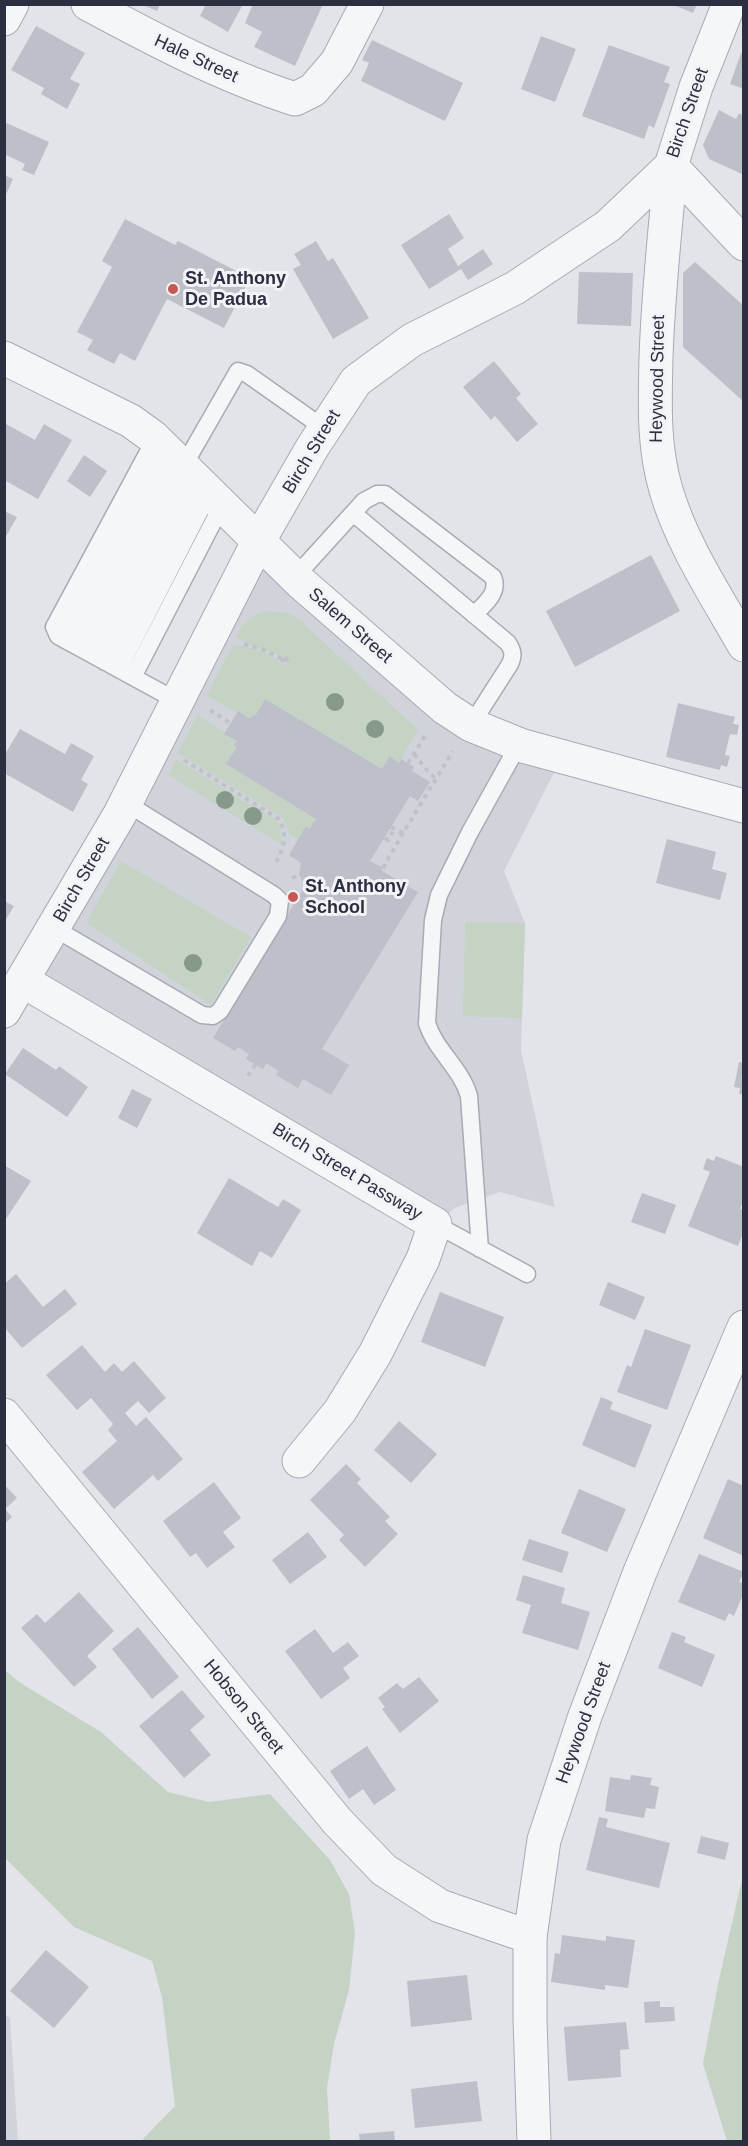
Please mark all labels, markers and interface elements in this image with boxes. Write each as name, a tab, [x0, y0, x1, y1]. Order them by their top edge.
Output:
street label: Hale Street	[151, 30, 241, 88]
street label: Birch Street	[662, 65, 714, 161]
place label: St. Anthony De Padua	[185, 268, 286, 310]
marker: St. Anthony De Padua	[166, 282, 180, 296]
street label: Heywood Street	[646, 315, 670, 443]
street label: Birch Street	[279, 406, 345, 498]
street label: Salem Street	[304, 584, 396, 668]
street label: Birch Street	[49, 834, 115, 926]
place label: St. Anthony School	[305, 876, 406, 918]
marker: St. Anthony School	[286, 890, 300, 904]
street label: Birch Street Passway	[268, 1119, 426, 1225]
street label: Hobson Street	[198, 1655, 288, 1759]
street label: Heywood Street	[552, 1659, 616, 1787]

